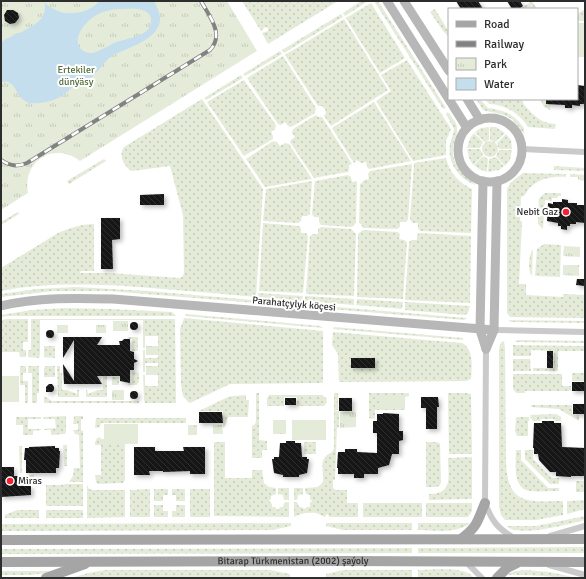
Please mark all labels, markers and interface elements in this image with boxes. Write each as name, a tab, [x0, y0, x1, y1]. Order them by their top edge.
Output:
legend	[448, 8, 578, 100]
text: Road	[484, 17, 510, 32]
text: Railway	[484, 37, 524, 52]
text: Park	[484, 57, 507, 72]
park label: Ertekiler dünýäsy	[57, 64, 95, 88]
text: Water	[484, 77, 515, 92]
place label: Nebit Gaz	[517, 206, 559, 218]
marker: Nebit Gaz	[561, 207, 571, 217]
street label: Parahatçylyk köçesi	[252, 294, 336, 314]
place label: Miras	[18, 475, 42, 487]
marker: Miras	[5, 476, 15, 486]
street label: Bitarap Türkmenistan (2002) şaýoly	[217, 555, 369, 567]

